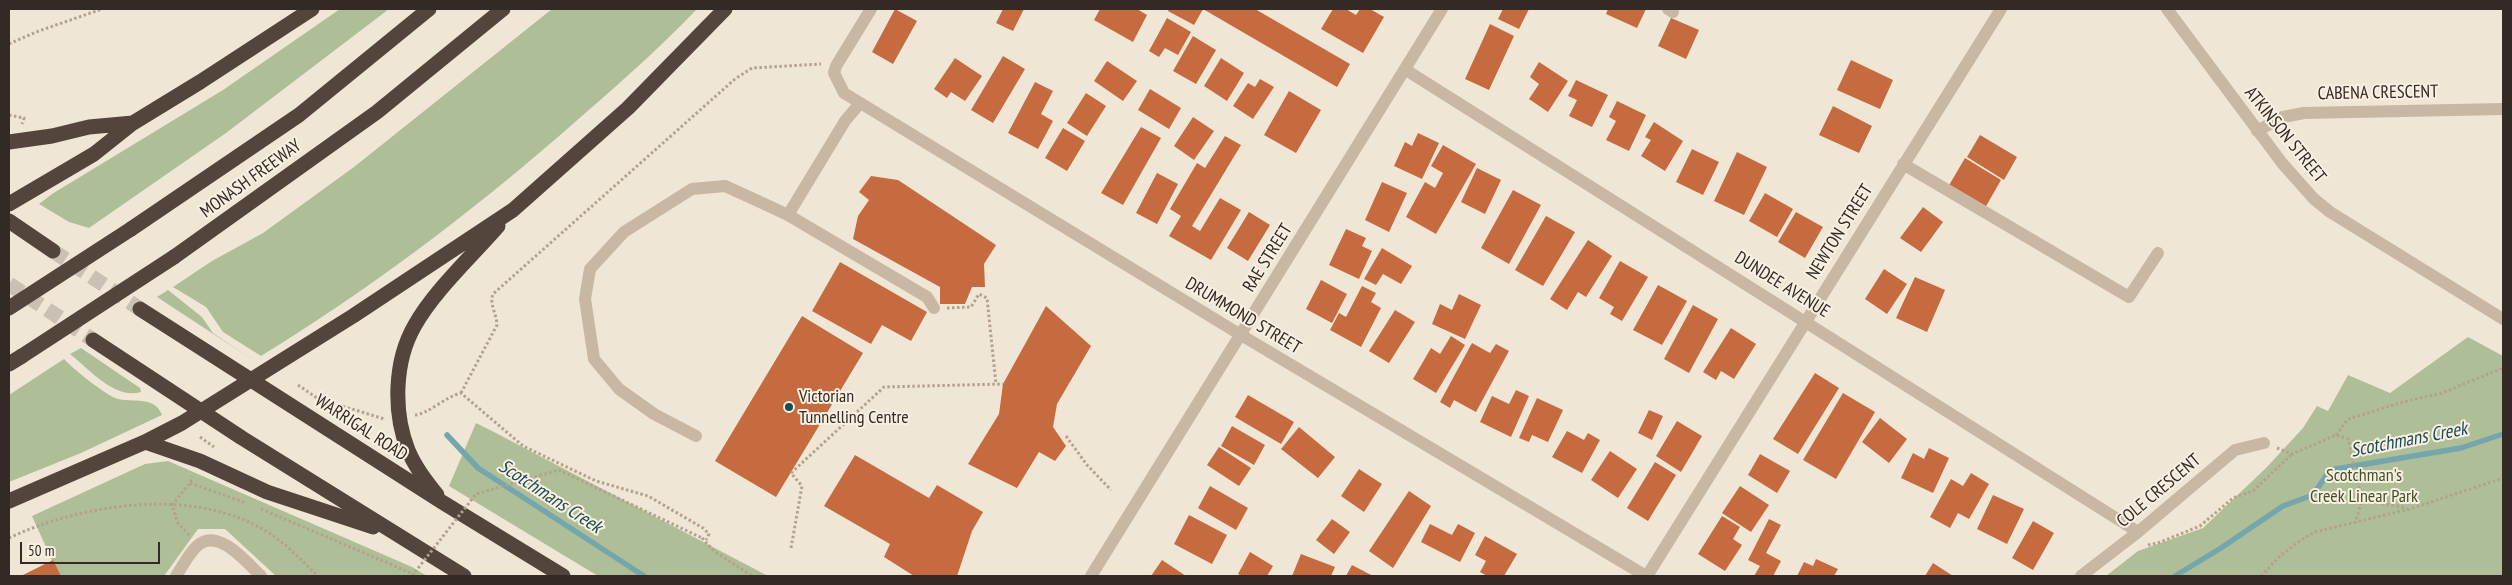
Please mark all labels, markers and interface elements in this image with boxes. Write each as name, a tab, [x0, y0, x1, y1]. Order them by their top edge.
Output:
street label: CABENA CRESCENT	[2318, 81, 2438, 105]
street label: ATKINSON STREET	[2240, 83, 2330, 187]
street label: MONASH FREEWAY	[196, 135, 306, 223]
street label: NEWTON STREET	[1802, 180, 1878, 284]
street label: RAE STREET	[1239, 220, 1297, 296]
street label: DUNDEE AVENUE	[1731, 247, 1833, 323]
street label: DRUMMOND STREET	[1181, 273, 1305, 359]
place label: Victorian Tunnelling Centre	[799, 386, 909, 428]
street label: WARRIGAL ROAD	[311, 390, 411, 466]
marker: Victorian Tunnelling Centre	[783, 401, 795, 413]
water label: Scotchmans Creek	[2349, 418, 2469, 462]
street label: COLE CRESCENT	[2113, 450, 2205, 532]
water label: Scotchmans Creek	[494, 455, 606, 539]
park label: Scotchman's Creek Linear Park	[2310, 465, 2418, 508]
scale bar	[22, 532, 162, 564]
text: 50 m	[28, 541, 54, 560]

